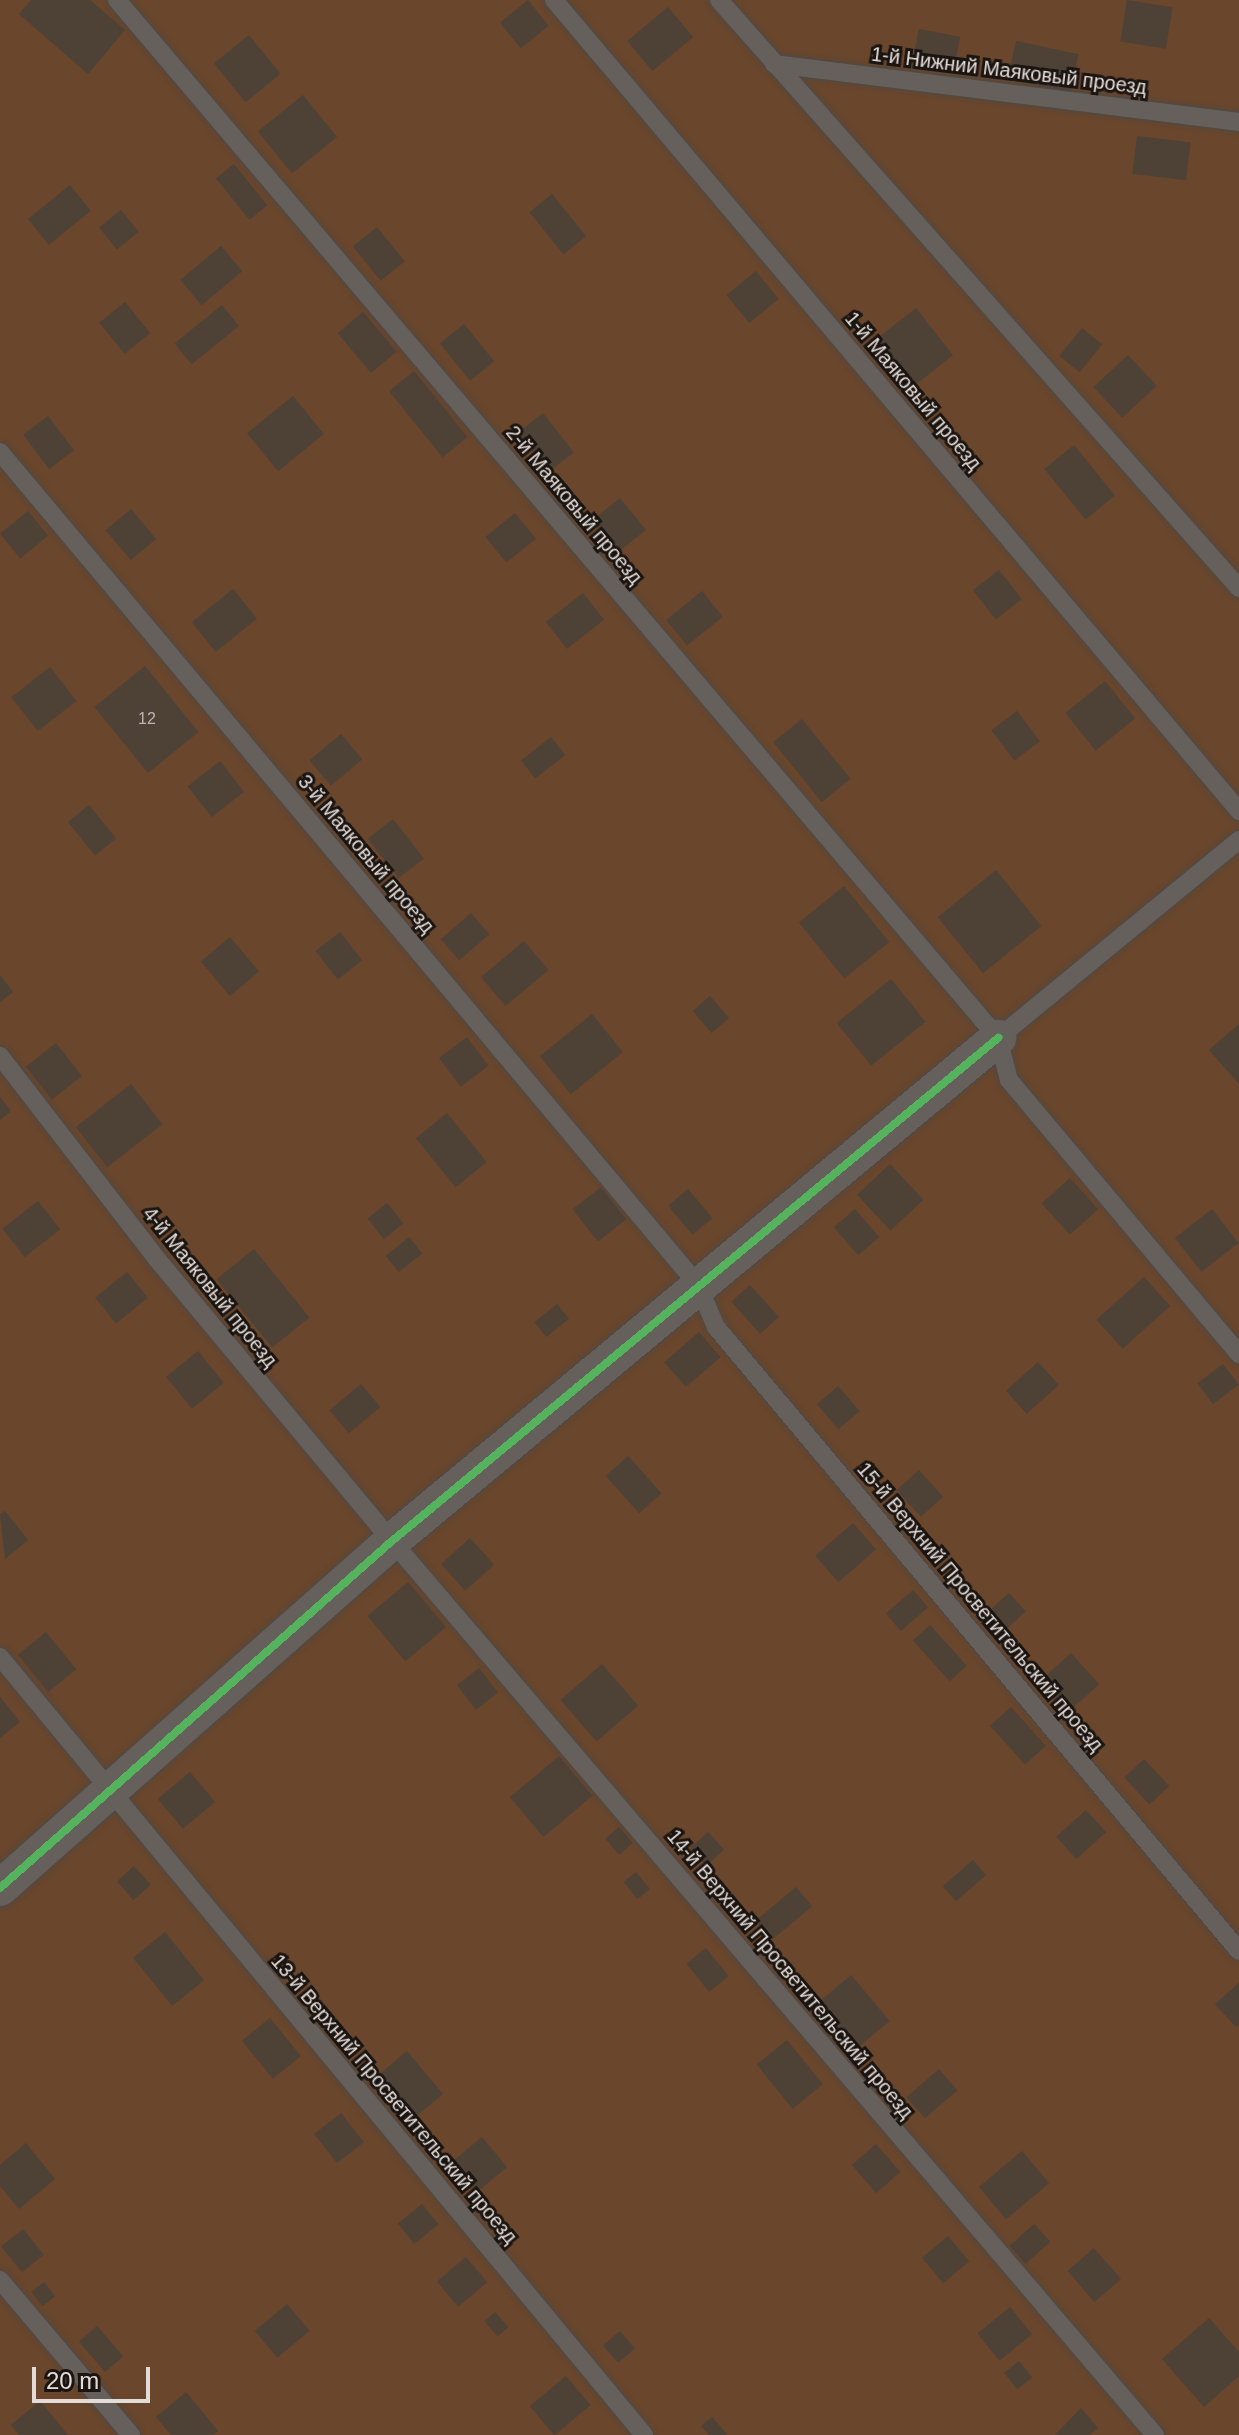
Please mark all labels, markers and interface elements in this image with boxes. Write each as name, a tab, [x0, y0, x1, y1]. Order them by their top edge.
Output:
street label: 1-й Нижний Маяковый проезд	[870, 42, 1148, 100]
street label: 1-й Маяковый проезд	[840, 307, 986, 475]
street label: 2-й Маяковый проезд	[501, 421, 647, 589]
house number: 12	[138, 709, 156, 729]
street label: 3-й Маяковый проезд	[293, 770, 439, 938]
street label: 4-й Маяковый проезд	[138, 1202, 282, 1372]
street label: 15-й Верхний Просветительский проезд	[852, 1458, 1108, 1756]
street label: 14-й Верхний Просветительский проезд	[662, 1825, 918, 2123]
street label: 13-й Верхний Просветительский проезд	[266, 1950, 522, 2248]
scale bar	[36, 2351, 154, 2401]
text: 20 m	[46, 2367, 99, 2394]

